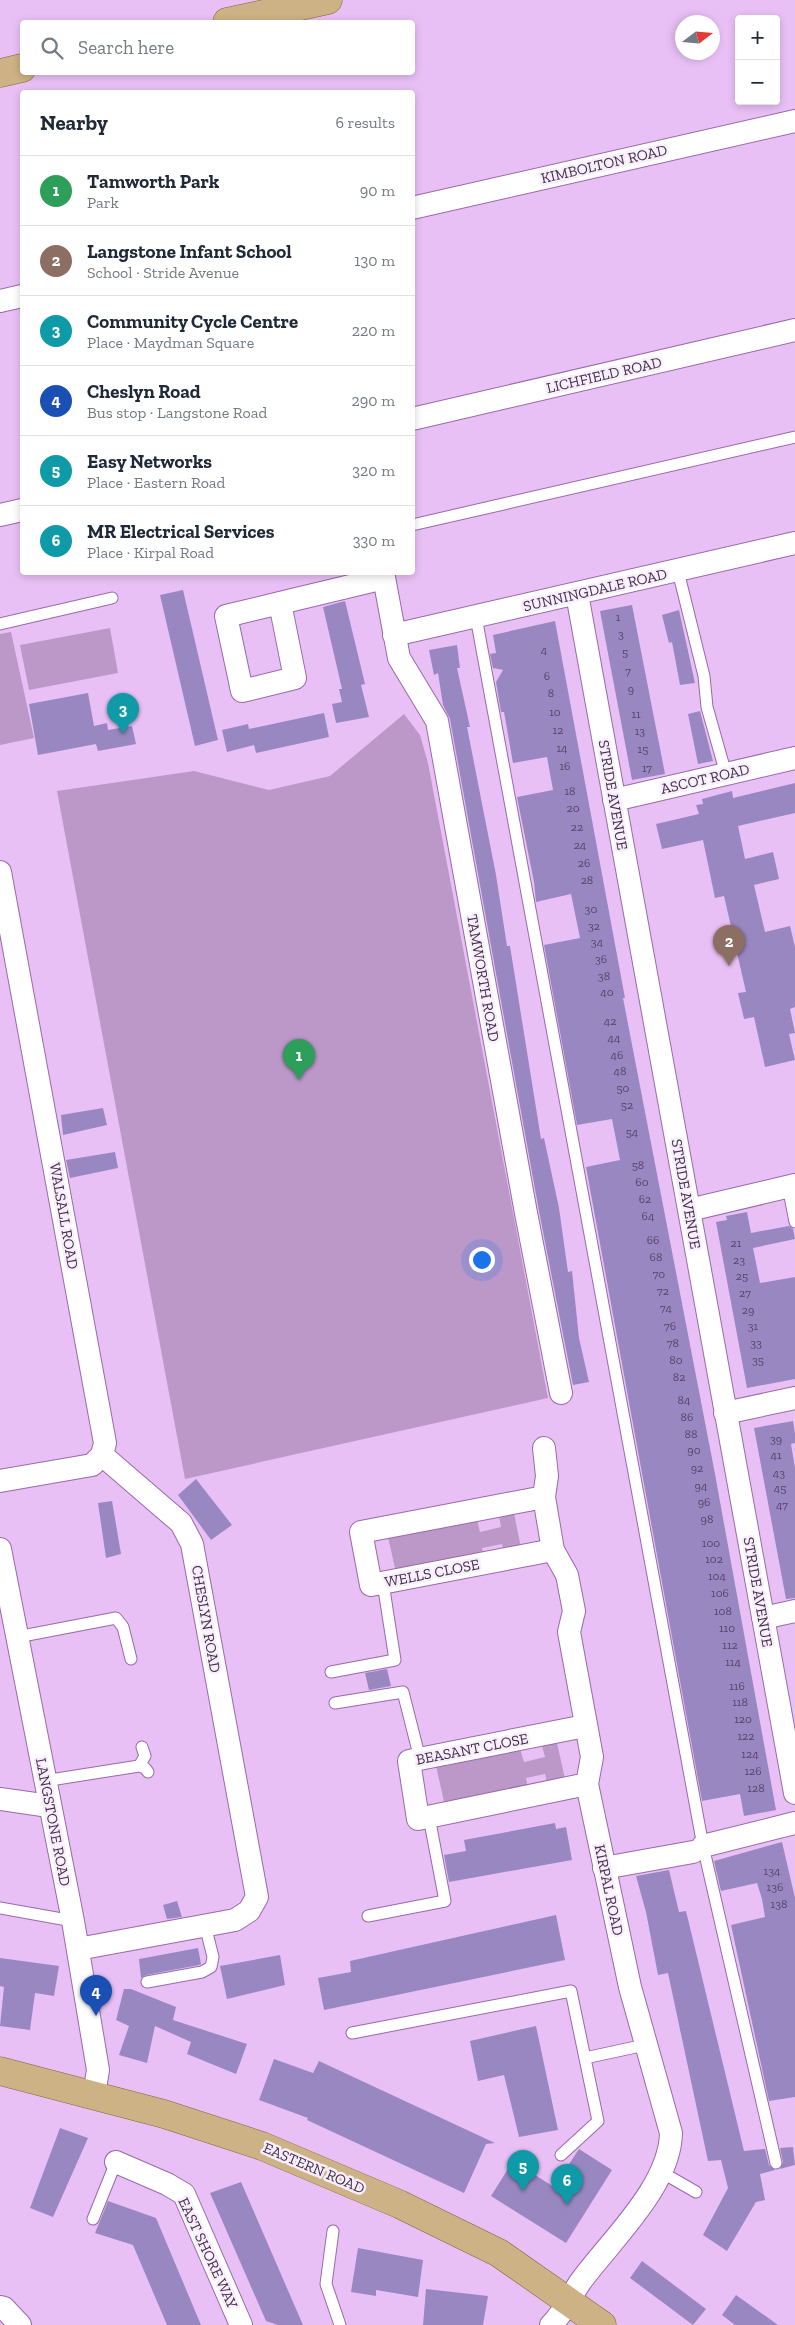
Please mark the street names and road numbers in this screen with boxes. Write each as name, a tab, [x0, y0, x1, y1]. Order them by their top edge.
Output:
street label: KIMBOLTON ROAD	[539, 141, 669, 187]
street label: LICHFIELD ROAD	[545, 353, 663, 397]
street label: SUNNINGDALE ROAD	[521, 565, 669, 615]
street label: STRIDE AVENUE	[594, 739, 632, 852]
street label: ASCOT ROAD	[659, 760, 751, 798]
street label: TAMWORTH ROAD	[463, 913, 503, 1043]
street label: STRIDE AVENUE	[667, 1138, 705, 1251]
street label: WALSALL ROAD	[46, 1161, 82, 1271]
street label: STRIDE AVENUE	[739, 1536, 777, 1649]
street label: WELLS CLOSE	[383, 1555, 481, 1591]
street label: CHESLYN ROAD	[188, 1564, 224, 1674]
street label: BEASANT CLOSE	[414, 1729, 530, 1769]
street label: LANGSTONE ROAD	[32, 1756, 74, 1888]
street label: KIRPAL ROAD	[591, 1843, 627, 1937]
street label: EASTERN ROAD	[261, 2139, 367, 2197]
street label: EAST SHORE WAY	[174, 2194, 242, 2312]

